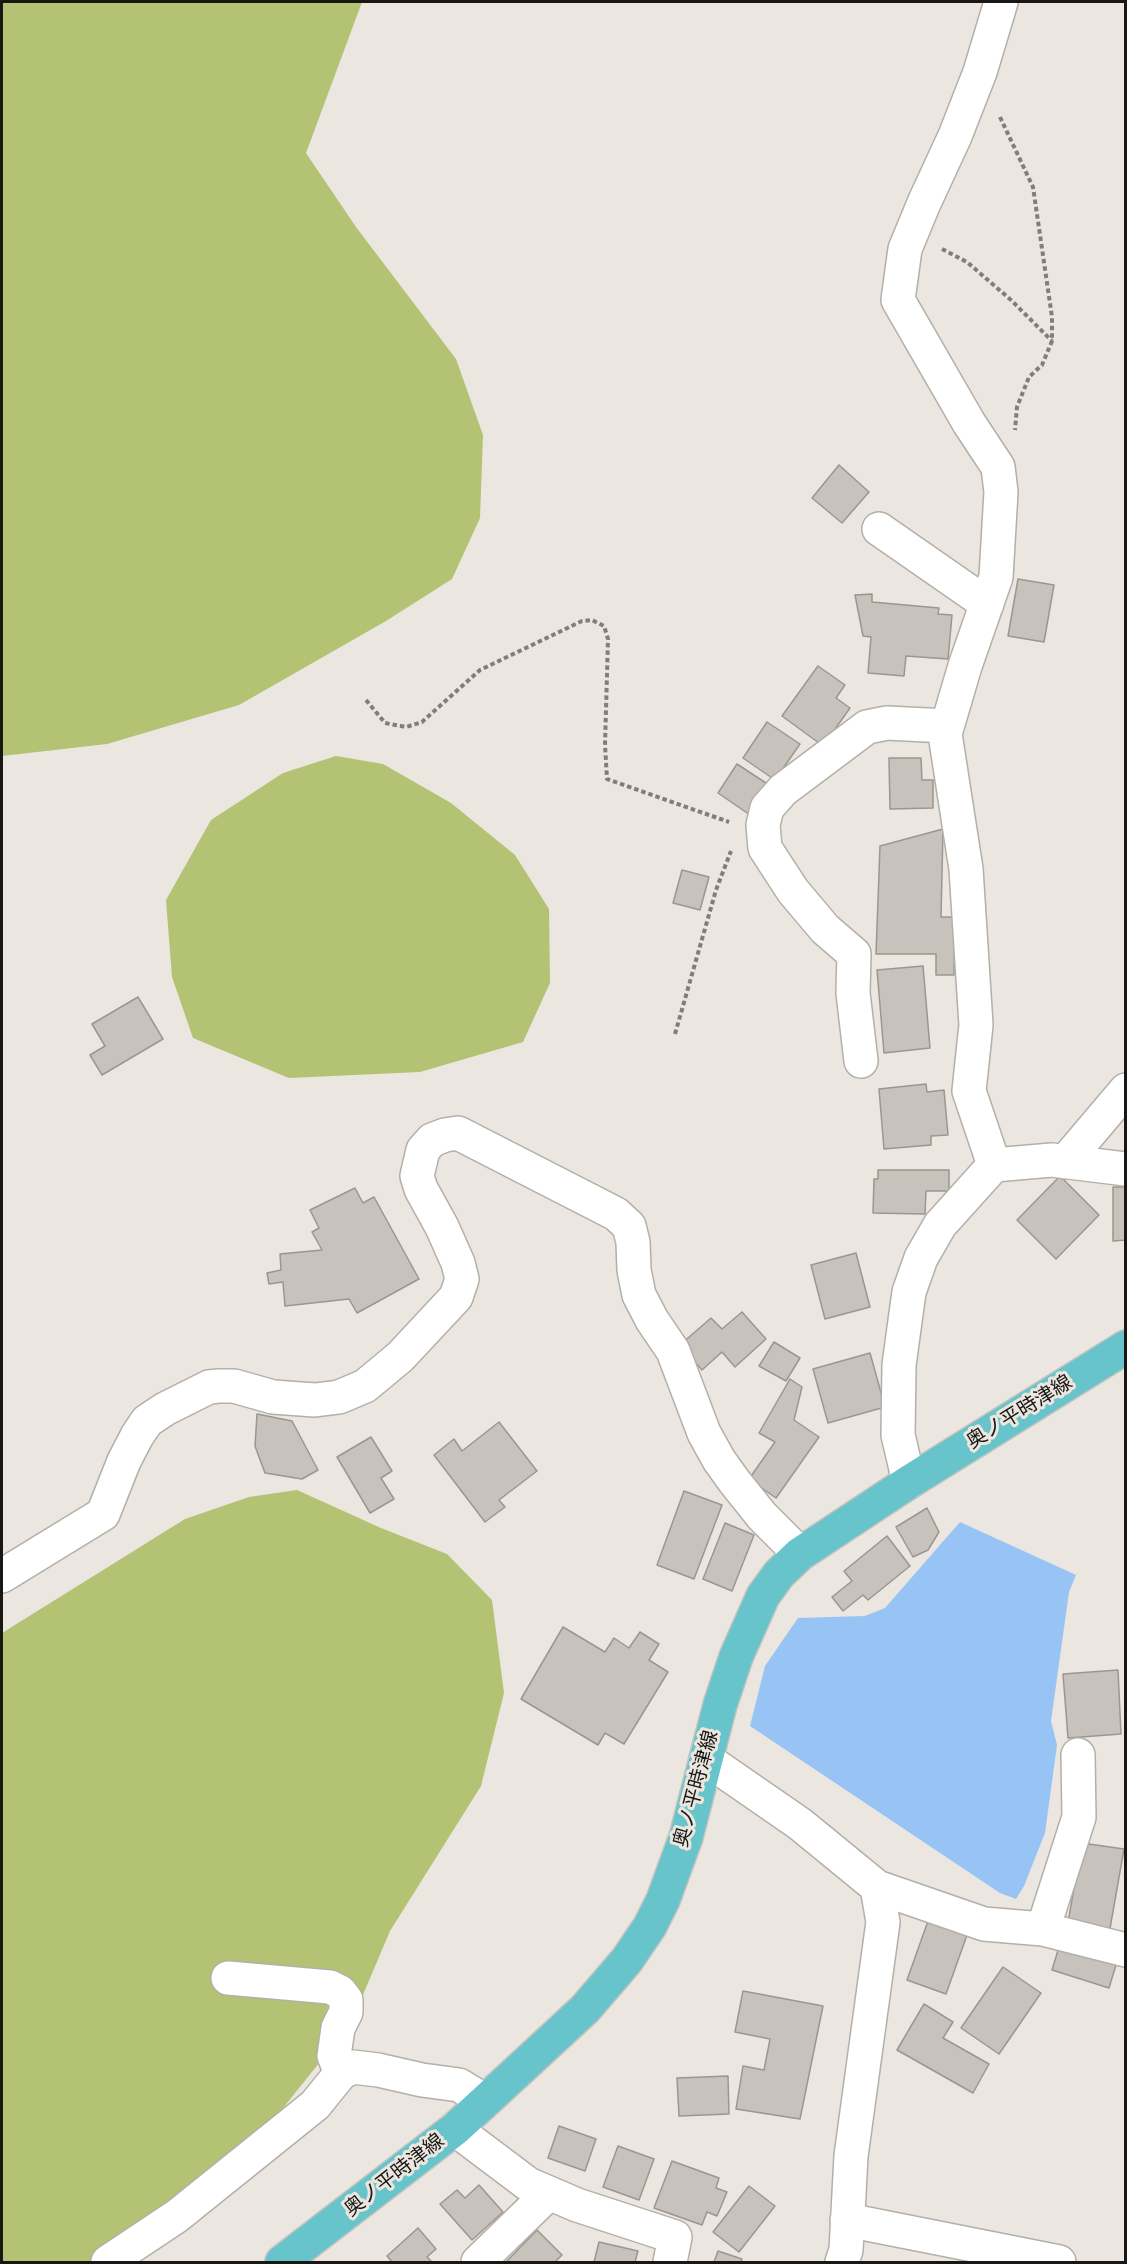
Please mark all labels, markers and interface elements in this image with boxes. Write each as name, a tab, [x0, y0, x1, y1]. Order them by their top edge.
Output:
street label: 奥ノ平時津線	[963, 1371, 1077, 1455]
street label: 奥ノ平時津線	[670, 1728, 724, 1850]
street label: 奥ノ平時津線	[340, 2130, 450, 2222]

